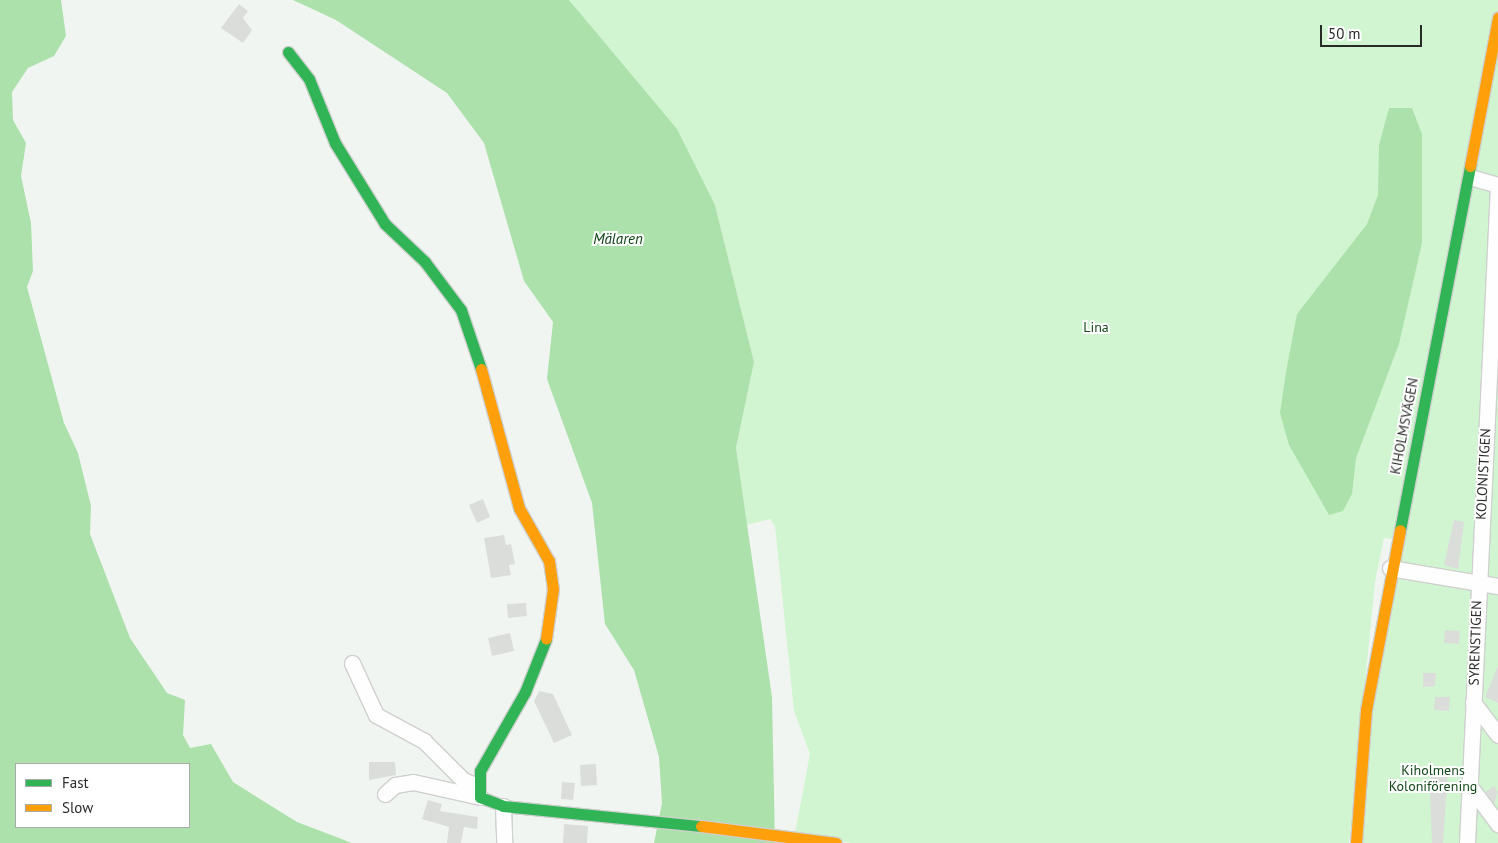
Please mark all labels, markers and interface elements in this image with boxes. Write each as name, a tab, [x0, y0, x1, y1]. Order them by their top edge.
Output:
scale bar	[1323, 15, 1426, 47]
text: 50 m	[1328, 24, 1361, 43]
water label: Mälaren	[593, 230, 643, 248]
park label: Lina	[1083, 319, 1109, 335]
street label: KIHOLMSVÄGEN	[1386, 376, 1422, 476]
street label: KOLONISTIGEN	[1472, 428, 1494, 520]
street label: SYRENSTIGEN	[1465, 600, 1485, 686]
park label: Kiholmens Koloniförening	[1389, 762, 1477, 794]
legend	[15, 763, 190, 828]
text: Fast	[62, 773, 89, 792]
text: Slow	[62, 798, 93, 817]

